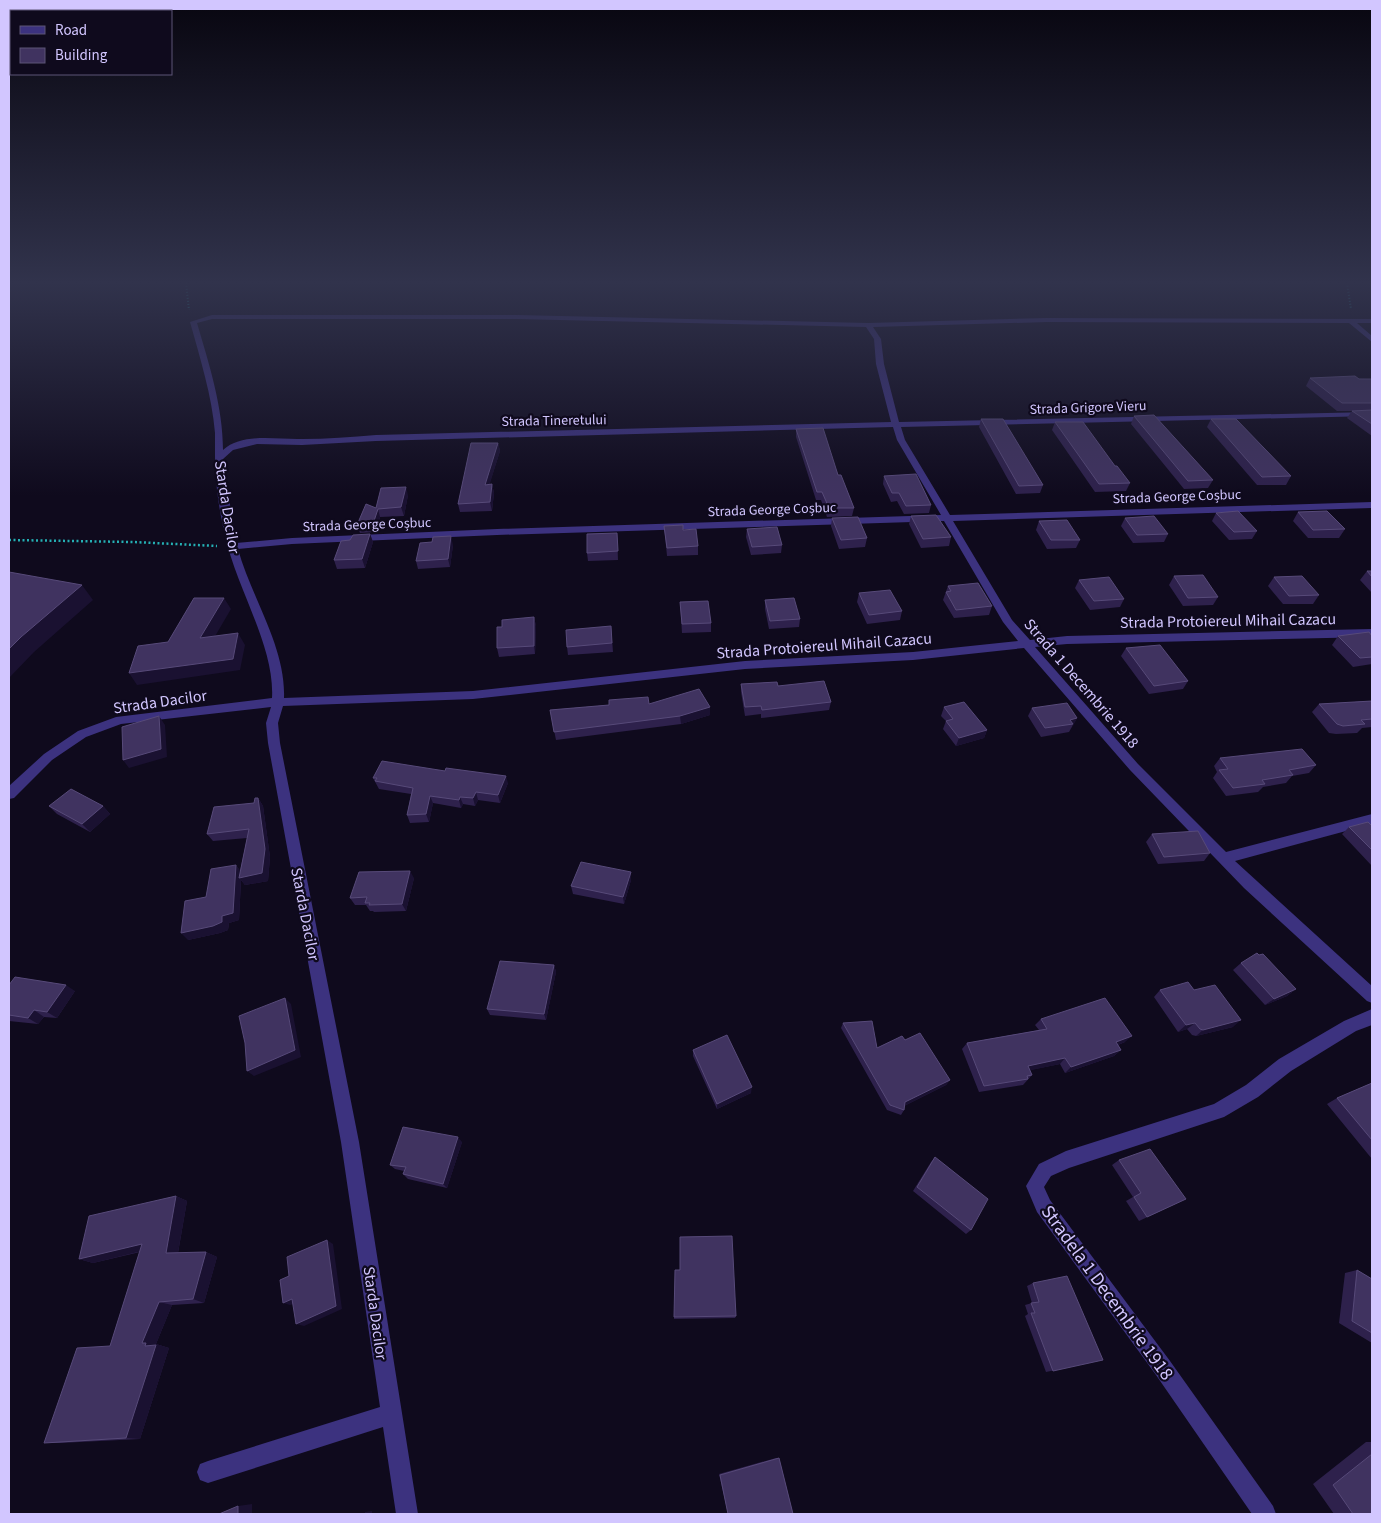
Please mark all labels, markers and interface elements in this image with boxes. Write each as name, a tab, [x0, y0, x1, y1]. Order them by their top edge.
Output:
legend	[10, 10, 172, 75]
text: Road	[55, 20, 87, 41]
text: Building	[55, 45, 108, 66]
street label: Strada Grigore Vieru	[1029, 396, 1147, 420]
street label: Strada Tineretului	[501, 410, 607, 432]
street label: Starda Dacilor	[209, 459, 245, 556]
street label: Strada George Coșbuc	[1112, 485, 1242, 509]
street label: Strada George Coșbuc	[707, 498, 837, 522]
street label: Strada George Coșbuc	[302, 513, 432, 537]
street label: Strada Protoiereul Mihail Cazacu	[1120, 608, 1336, 634]
street label: Strada 1 Decembrie 1918	[1019, 614, 1144, 753]
street label: Strada Protoiereul Mihail Cazacu	[716, 627, 933, 665]
street label: Strada Dacilor	[112, 684, 209, 719]
street label: Starda Dacilor	[285, 866, 325, 963]
street label: Stradela 1 Decembrie 1918	[1034, 1200, 1180, 1386]
street label: Starda Dacilor	[358, 1265, 393, 1362]

